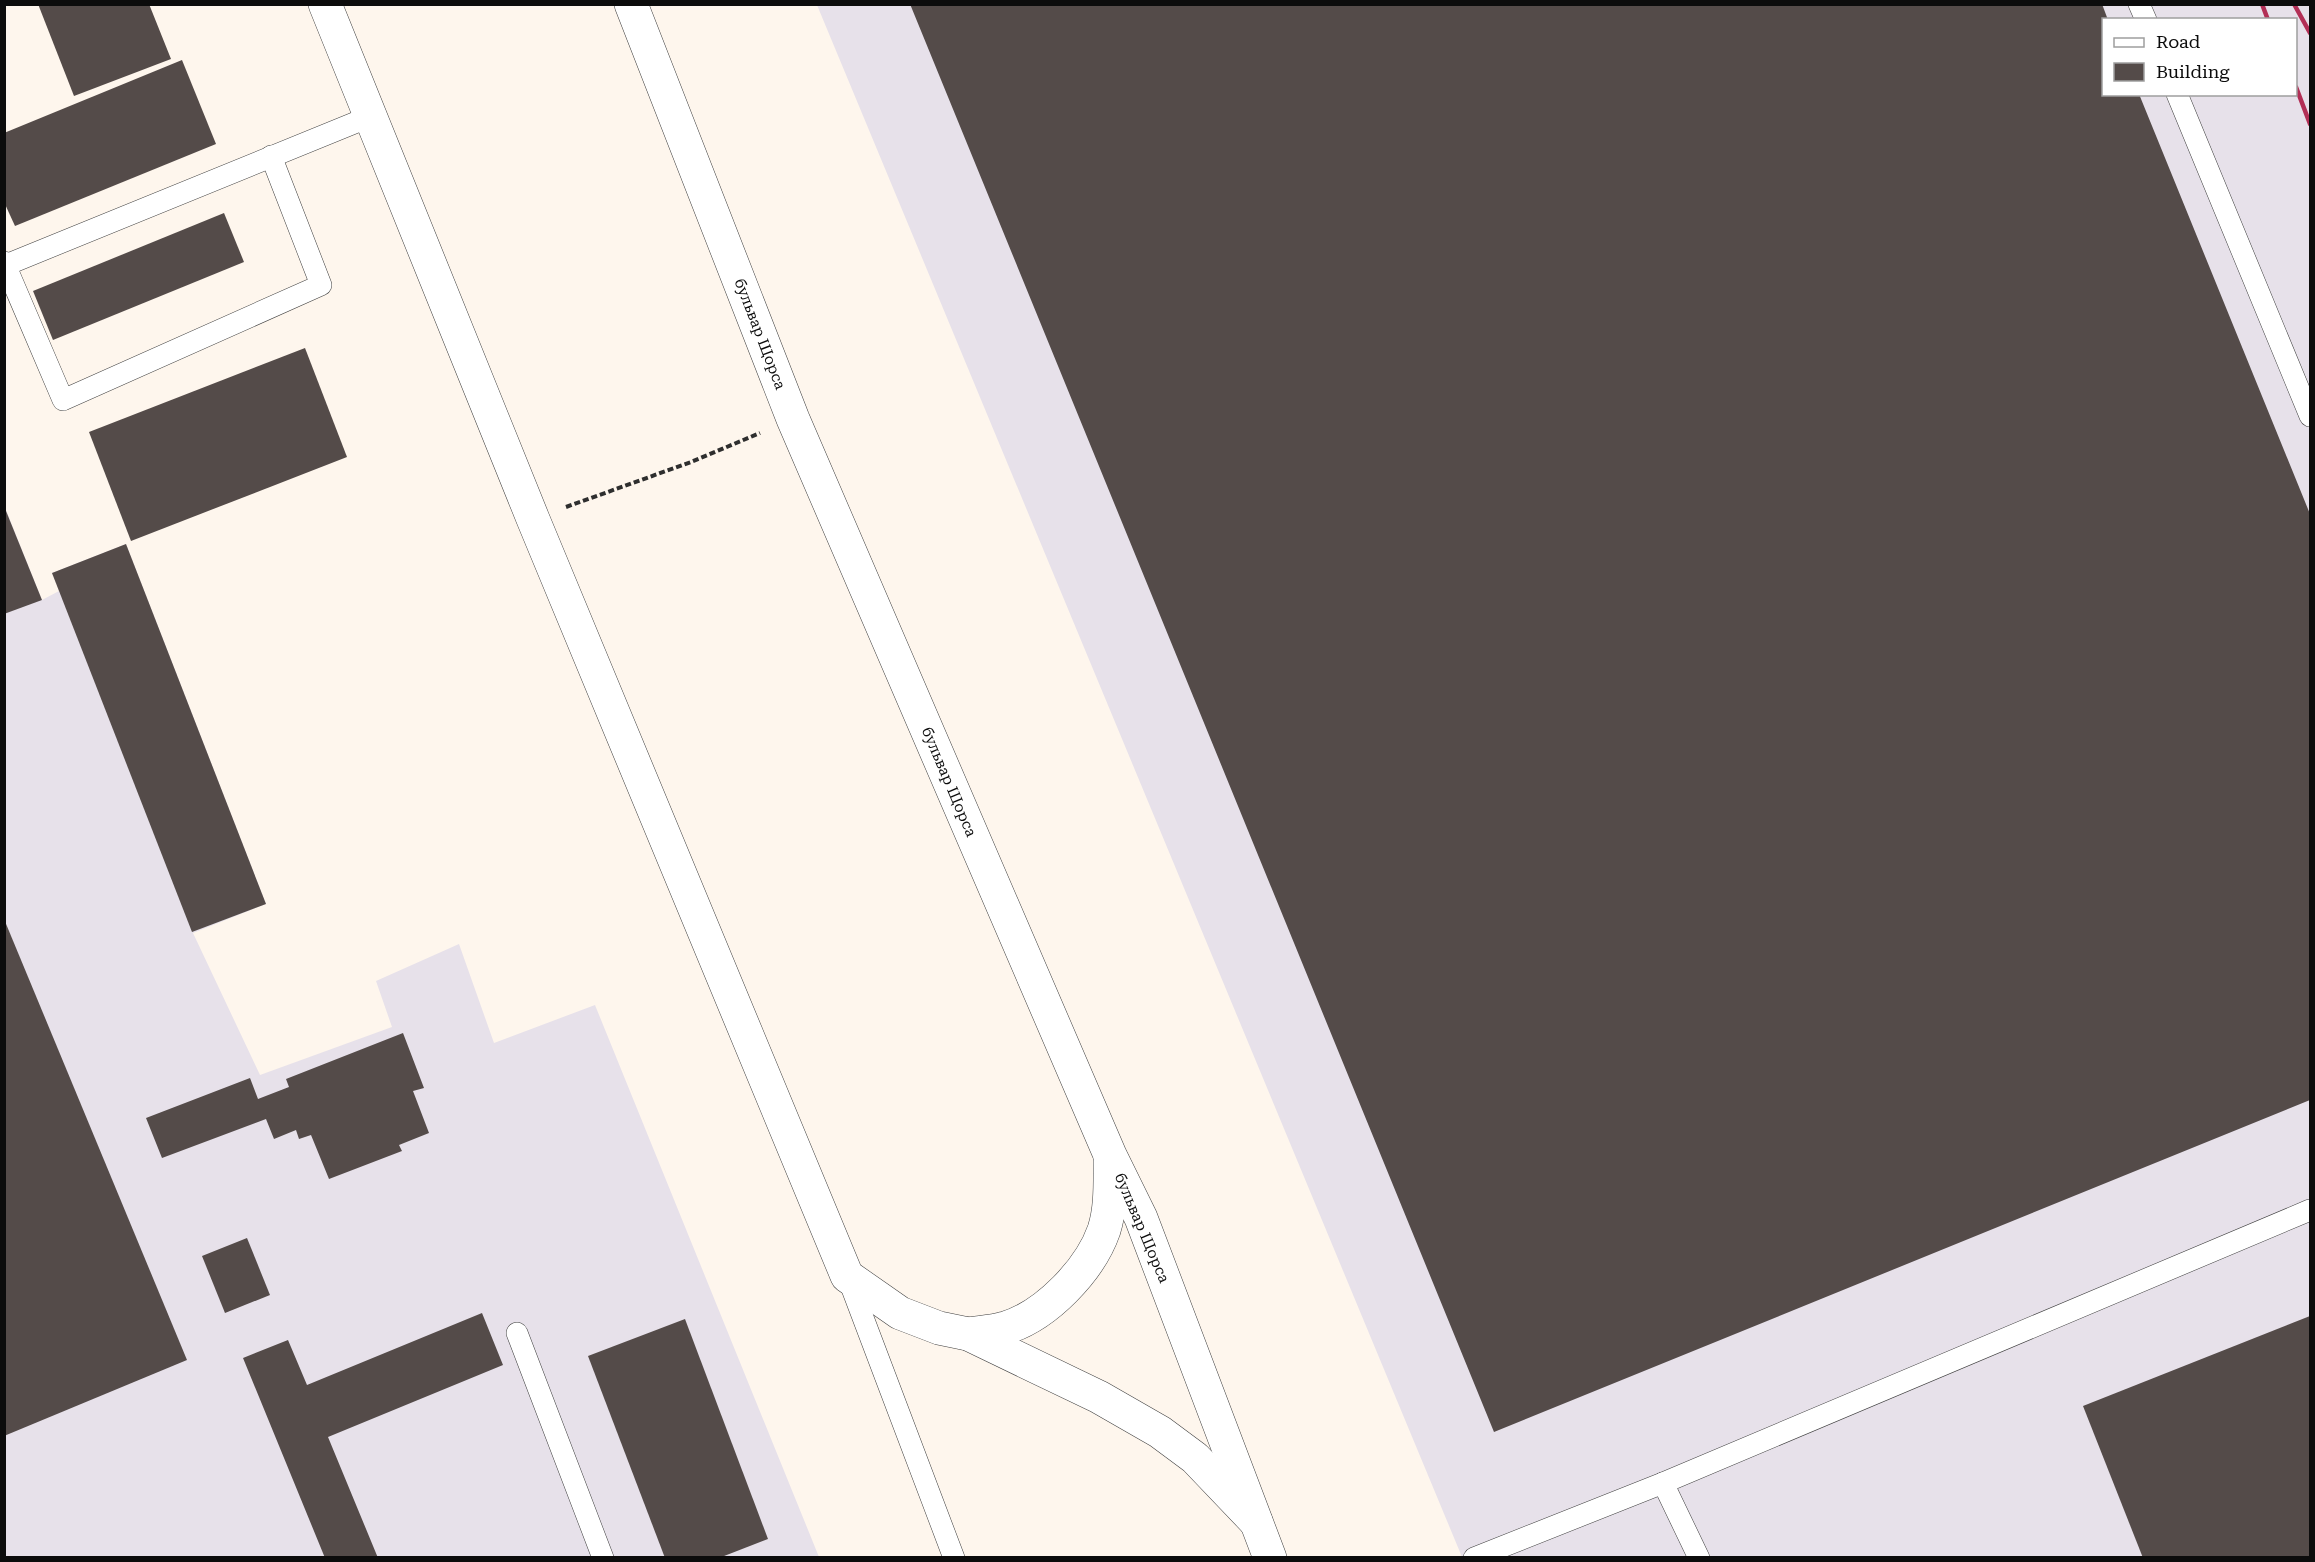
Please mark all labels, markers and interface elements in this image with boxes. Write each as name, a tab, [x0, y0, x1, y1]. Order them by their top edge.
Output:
legend	[2102, 18, 2297, 96]
text: Road	[2156, 31, 2201, 52]
text: Building	[2156, 61, 2230, 82]
street label: бульвар Щорса	[731, 276, 789, 392]
street label: бульвар Щорса	[918, 724, 980, 840]
street label: бульвар Щорса	[1111, 1170, 1173, 1286]

